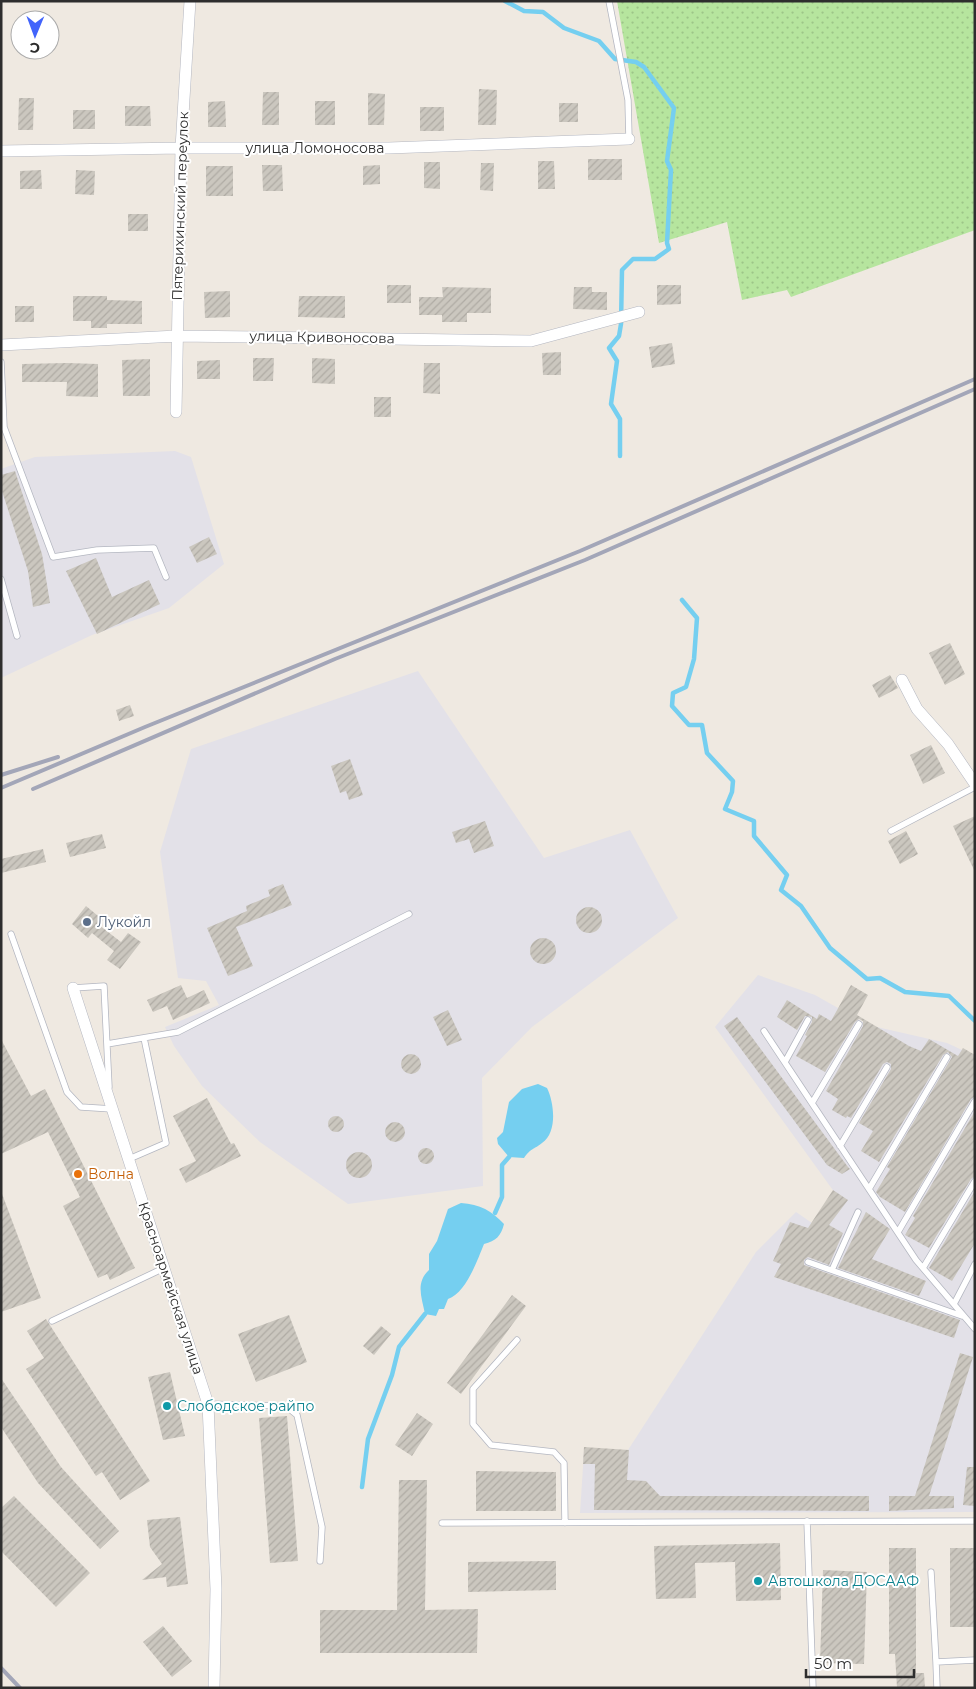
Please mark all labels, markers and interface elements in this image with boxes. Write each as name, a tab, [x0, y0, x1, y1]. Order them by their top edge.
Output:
north arrow	[10, 10, 60, 60]
text: С	[30, 39, 40, 57]
street label: Пятерихинский переулок	[168, 111, 192, 301]
street label: улица Ломоносова	[245, 139, 384, 157]
street label: улица Кривоносова	[248, 327, 395, 347]
place label: Лукойл	[97, 913, 151, 931]
marker: Лукойл	[81, 916, 93, 928]
place label: Волна	[88, 1165, 134, 1183]
marker: Волна	[72, 1168, 84, 1180]
street label: Красноармейская улица	[135, 1199, 207, 1377]
place label: Слободское райпо	[177, 1397, 314, 1415]
marker: Слободское райпо	[161, 1400, 173, 1412]
place label: Автошкола ДОСААФ	[768, 1572, 919, 1590]
marker: Автошкола ДОСААФ	[752, 1575, 764, 1587]
scale bar	[806, 1646, 914, 1678]
text: 50 m	[814, 1654, 852, 1673]

